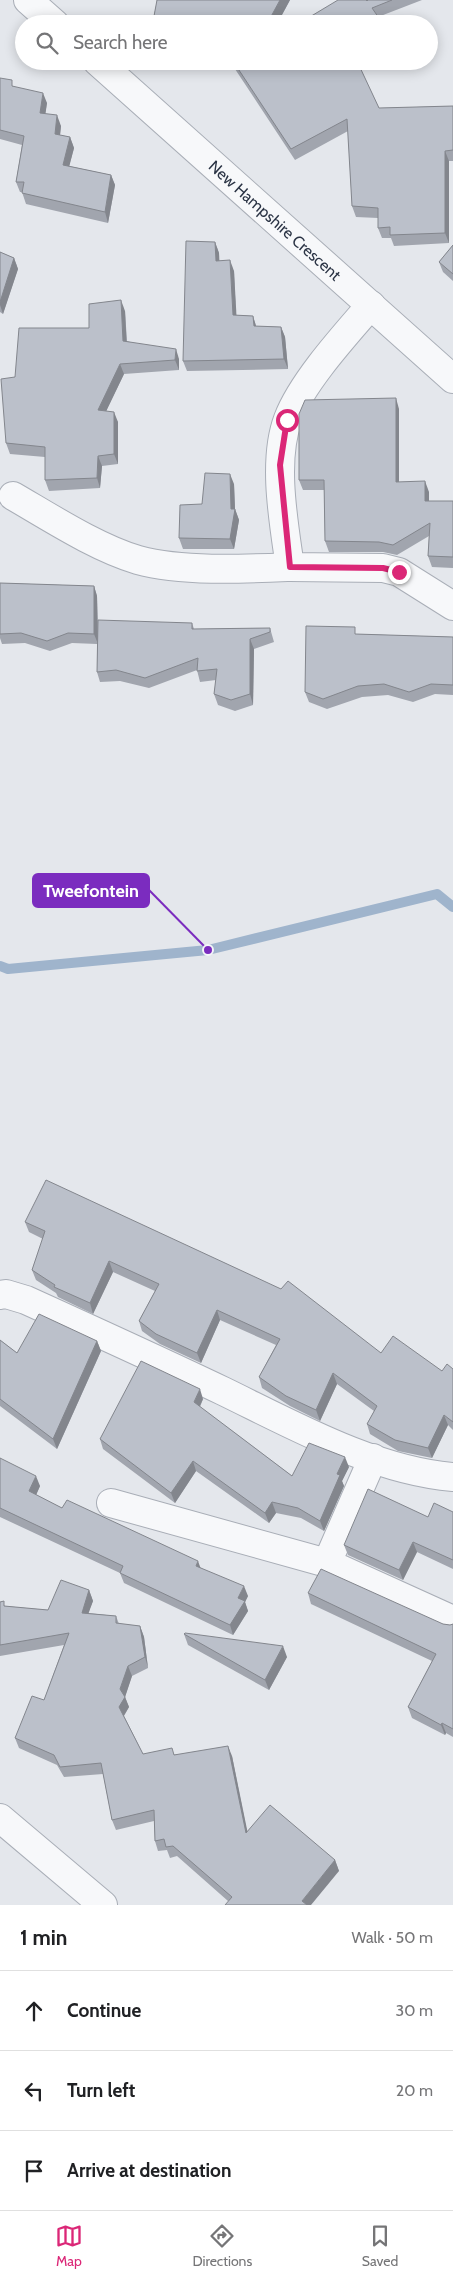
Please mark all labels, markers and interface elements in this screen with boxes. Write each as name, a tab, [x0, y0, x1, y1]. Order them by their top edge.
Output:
search box	[15, 15, 438, 70]
icon: search	[33, 29, 61, 57]
text: Search here	[73, 31, 167, 54]
street label: New Hampshire Crescent	[205, 157, 345, 285]
route start	[276, 409, 299, 432]
route end	[388, 561, 411, 584]
callout: Tweefontein	[33, 874, 149, 907]
text: Tweefontein	[43, 880, 139, 902]
text: 1 min	[20, 1925, 67, 1950]
text: Walk · 50 m	[351, 1928, 433, 1947]
icon: ahead	[20, 1997, 48, 2025]
text: Continue	[67, 1999, 141, 2022]
text: 30 m	[396, 2001, 433, 2020]
icon: left	[20, 2077, 48, 2105]
text: Turn left	[67, 2079, 135, 2102]
text: 20 m	[396, 2081, 433, 2100]
icon: arrive	[20, 2157, 48, 2185]
text: Arrive at destination	[67, 2159, 231, 2182]
tab: Map	[55, 2222, 83, 2270]
tab: Directions	[192, 2222, 252, 2270]
tab: Saved	[362, 2222, 398, 2270]

